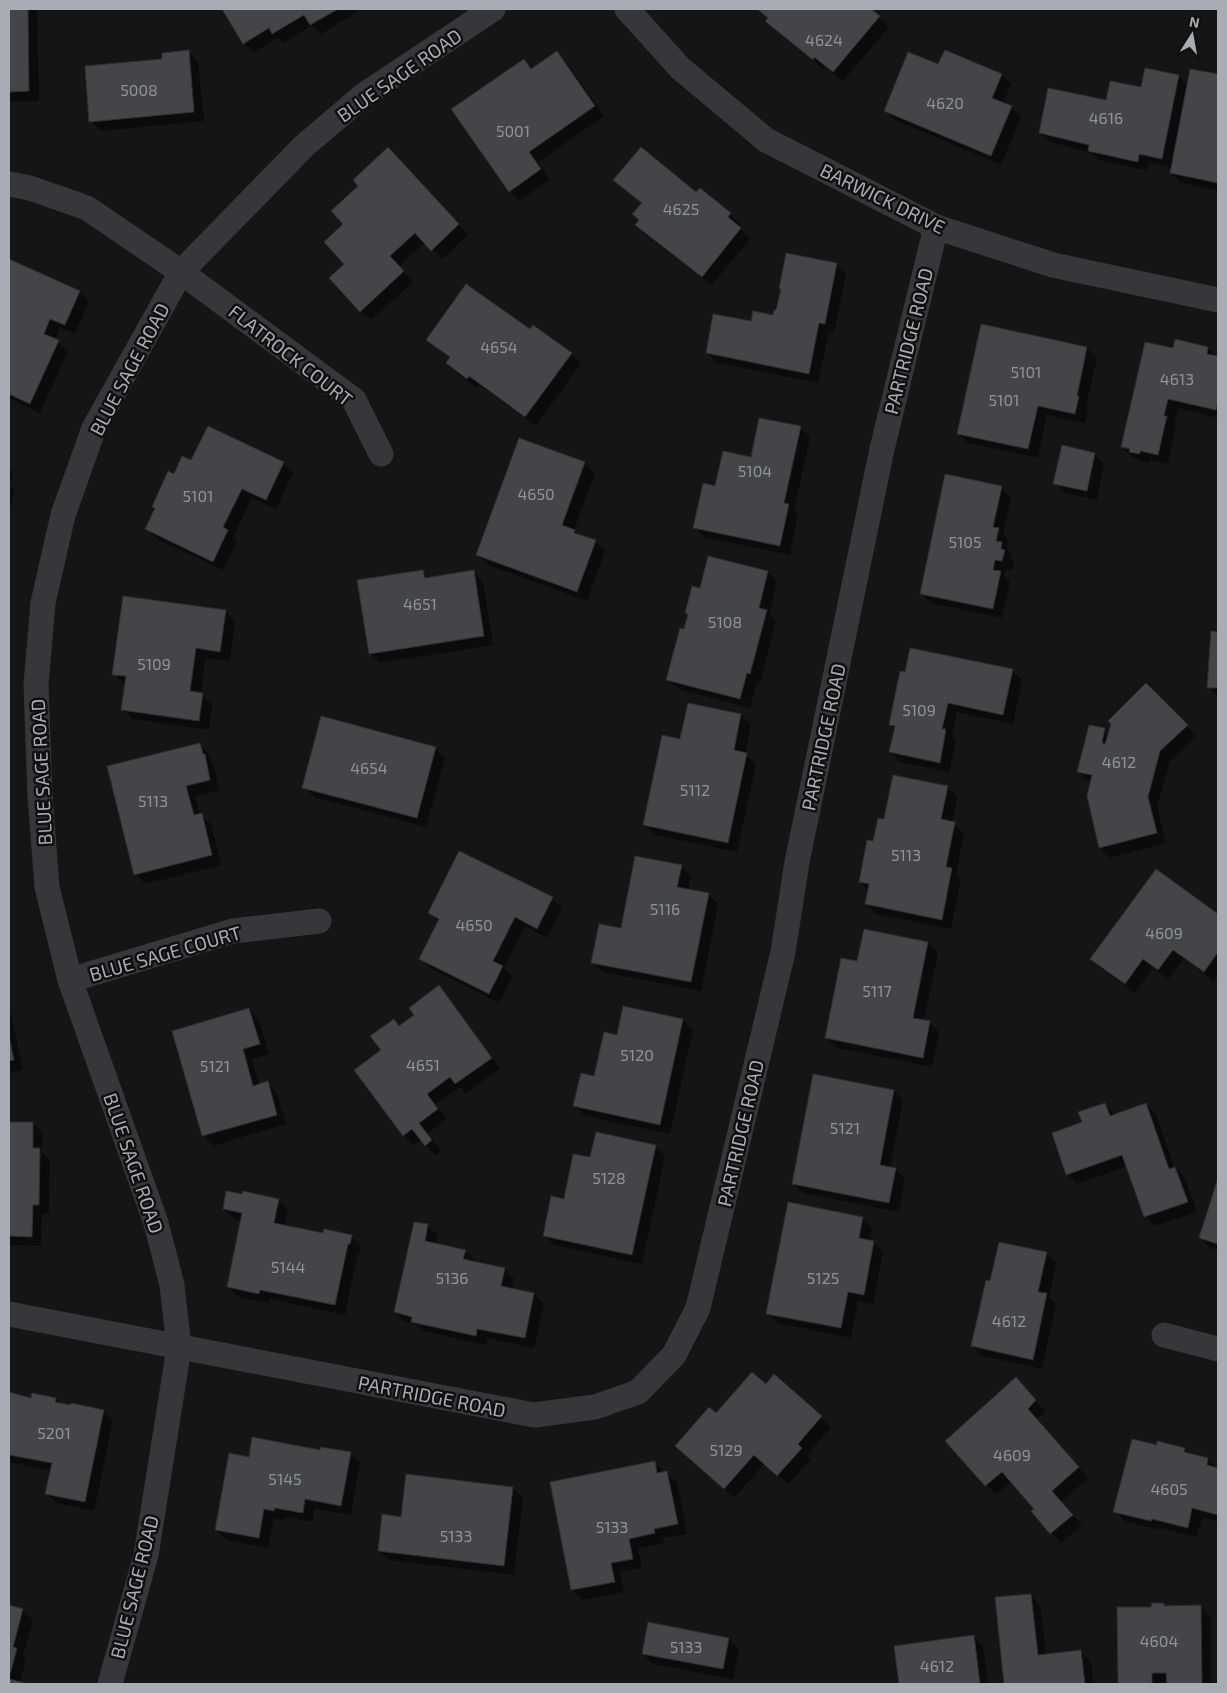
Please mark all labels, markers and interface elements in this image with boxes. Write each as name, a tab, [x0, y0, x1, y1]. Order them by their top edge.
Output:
north arrow	[1167, 10, 1217, 60]
text: N	[1188, 12, 1201, 31]
street label: BLUE SAGE ROAD	[332, 23, 466, 127]
house number: 4624	[805, 30, 843, 49]
house number: 5008	[120, 80, 158, 99]
house number: 4620	[926, 93, 964, 112]
house number: 4616	[1089, 108, 1123, 127]
house number: 5001	[496, 121, 530, 140]
street label: BARWICK DRIVE	[817, 158, 949, 238]
house number: 4625	[663, 199, 699, 218]
street label: PARTRIDGE ROAD	[879, 266, 937, 416]
street label: BLUE SAGE ROAD	[84, 299, 174, 439]
street label: FLATROCK COURT	[224, 300, 358, 410]
house number: 4654	[480, 337, 518, 356]
house number: 5101	[1011, 362, 1041, 381]
house number: 4613	[1160, 369, 1194, 388]
house number: 5101	[989, 390, 1019, 409]
house number: 5104	[738, 461, 772, 480]
house number: 4650	[517, 484, 555, 503]
house number: 5101	[183, 486, 213, 505]
house number: 5105	[948, 532, 982, 551]
house number: 4651	[403, 594, 437, 613]
house number: 5108	[708, 612, 742, 631]
house number: 5109	[137, 654, 171, 673]
street label: PARTRIDGE ROAD	[796, 661, 850, 813]
street label: BLUE SAGE ROAD	[26, 698, 56, 846]
house number: 5109	[902, 700, 936, 719]
house number: 4612	[1102, 752, 1136, 771]
house number: 4654	[350, 758, 388, 777]
house number: 5112	[680, 780, 710, 799]
house number: 5113	[138, 791, 168, 810]
house number: 5113	[891, 845, 921, 864]
house number: 5116	[650, 899, 680, 918]
house number: 4650	[455, 915, 493, 934]
street label: BLUE SAGE COURT	[87, 920, 243, 986]
house number: 4609	[1145, 923, 1183, 942]
house number: 5117	[862, 981, 892, 1000]
house number: 5120	[620, 1045, 654, 1064]
house number: 4651	[406, 1055, 440, 1074]
house number: 5121	[200, 1056, 230, 1075]
street label: PARTRIDGE ROAD	[712, 1057, 768, 1209]
street label: BLUE SAGE ROAD	[99, 1090, 169, 1236]
house number: 5121	[830, 1118, 860, 1137]
house number: 5128	[592, 1168, 626, 1187]
house number: 5144	[271, 1257, 305, 1276]
house number: 5136	[436, 1268, 469, 1287]
house number: 5125	[807, 1268, 839, 1287]
house number: 4612	[992, 1311, 1026, 1330]
street label: PARTRIDGE ROAD	[356, 1370, 508, 1422]
house number: 5201	[37, 1423, 71, 1442]
house number: 5129	[709, 1440, 743, 1459]
house number: 4609	[993, 1445, 1031, 1464]
house number: 5145	[268, 1469, 302, 1488]
house number: 4605	[1150, 1479, 1188, 1498]
street label: BLUE SAGE ROAD	[105, 1513, 163, 1661]
house number: 5133	[596, 1517, 628, 1536]
house number: 5133	[440, 1526, 472, 1545]
house number: 4604	[1140, 1631, 1178, 1650]
house number: 5133	[670, 1637, 702, 1656]
house number: 4612	[920, 1656, 954, 1675]

